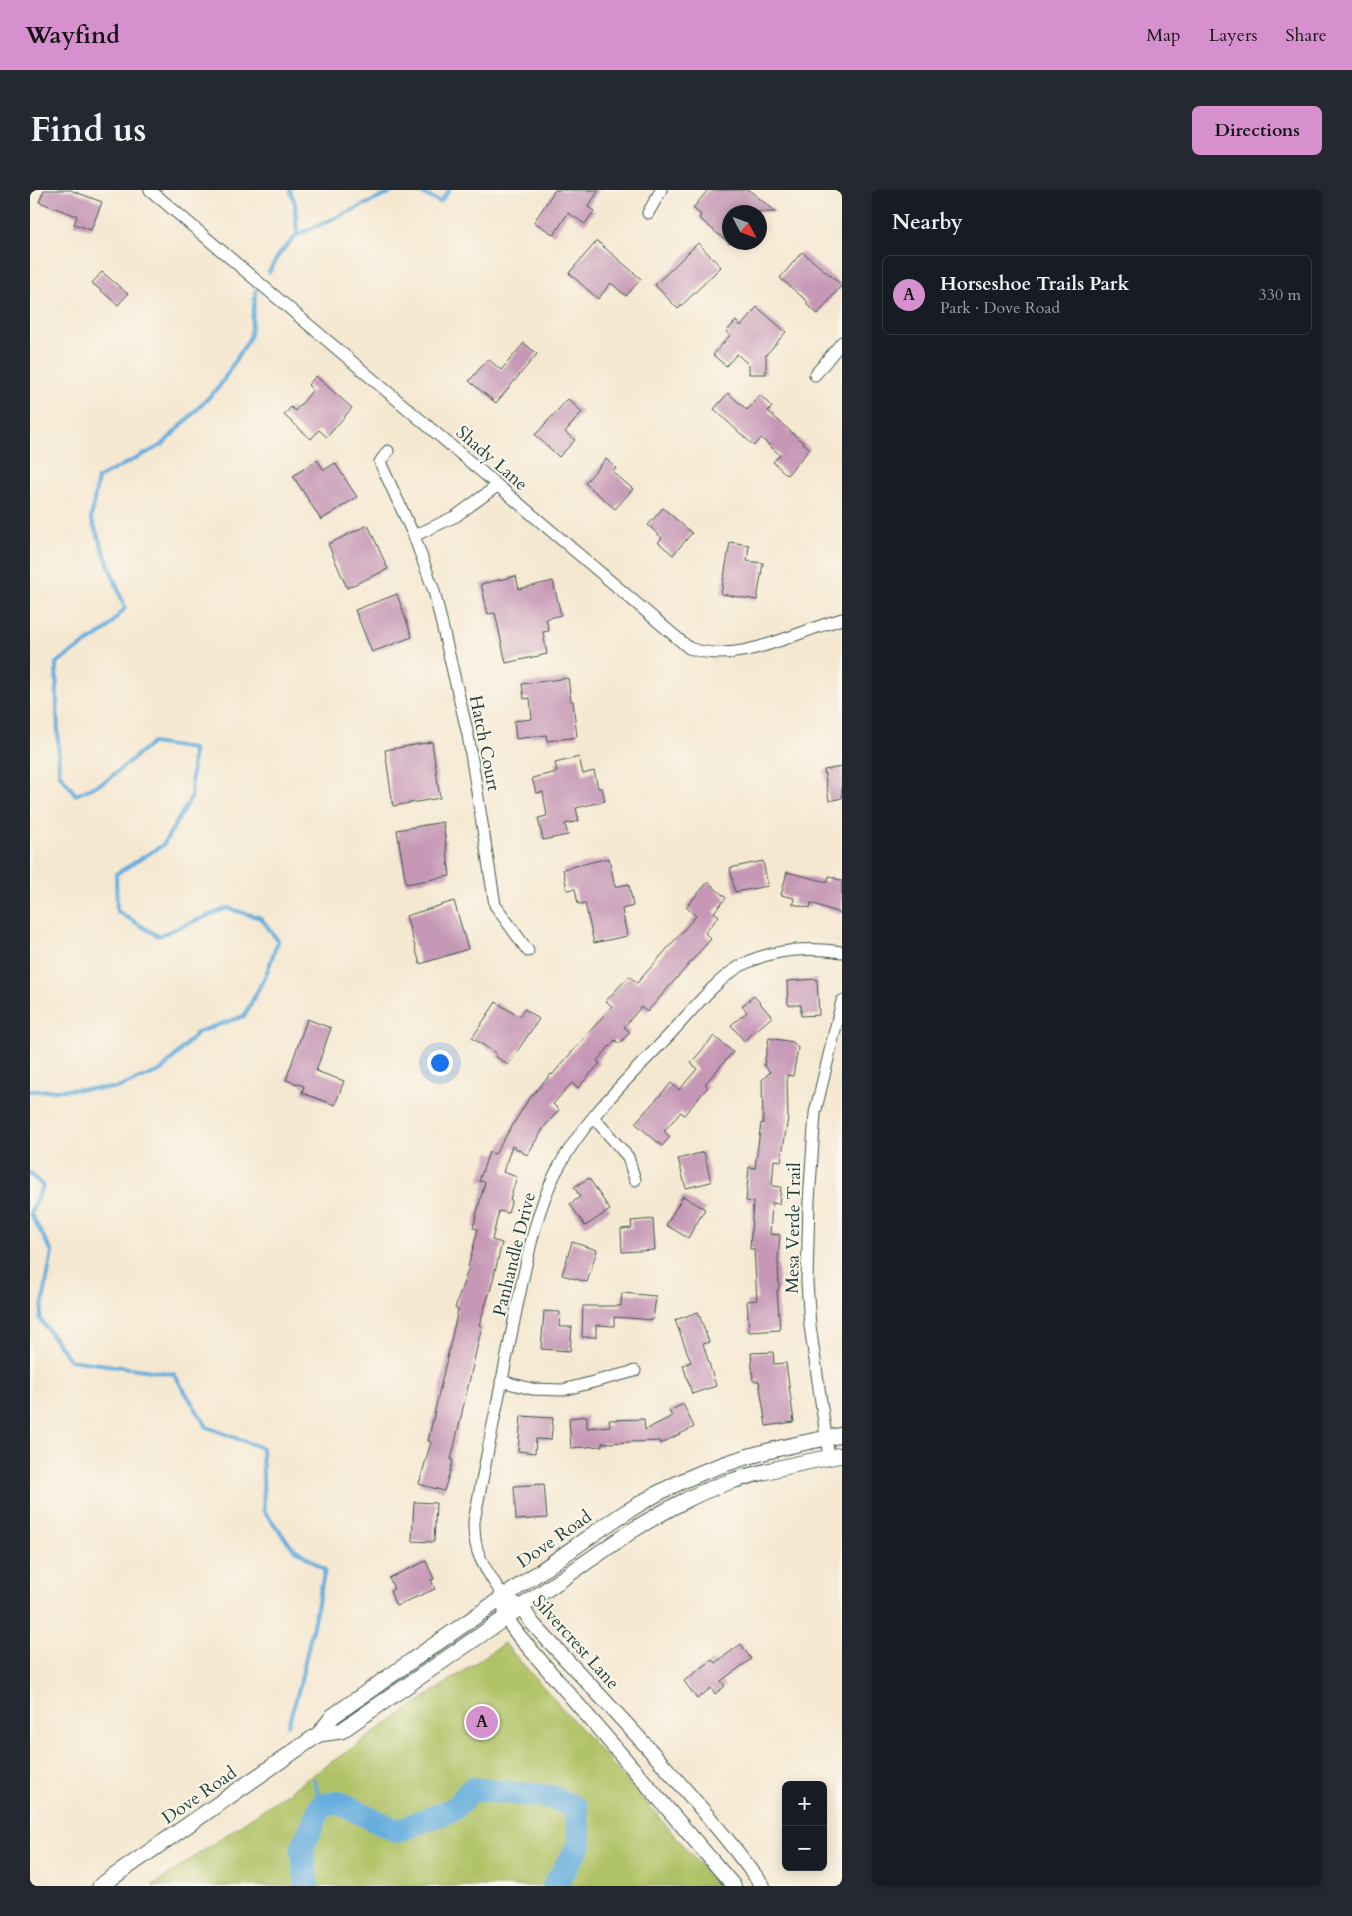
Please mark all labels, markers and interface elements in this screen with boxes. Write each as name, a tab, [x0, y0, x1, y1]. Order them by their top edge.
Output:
text: Wayfind	[25, 19, 120, 52]
text: Map	[1146, 23, 1181, 48]
text: Layers	[1209, 23, 1258, 48]
text: Share	[1286, 23, 1327, 48]
text: Find us	[30, 106, 146, 154]
button: Directions	[1192, 106, 1322, 155]
north arrow	[722, 205, 767, 250]
text: Nearby	[892, 208, 963, 237]
text: Horseshoe Trails Park	[940, 271, 1129, 297]
text: A	[903, 284, 915, 306]
text: 330 m	[1259, 284, 1301, 306]
text: Park · Dove Road	[940, 297, 1060, 319]
street label: Shady Lane	[450, 420, 533, 497]
street label: Hatch Court	[463, 693, 506, 793]
your location	[427, 1050, 453, 1076]
street label: Mesa Verde Trail	[780, 1162, 807, 1294]
street label: Panhandle Drive	[487, 1189, 542, 1319]
street label: Dove Road	[512, 1504, 597, 1574]
street label: Silvercrest Lane	[526, 1590, 625, 1695]
pin: A	[466, 1703, 498, 1741]
street label: Dove Road	[157, 1760, 242, 1830]
map controls	[782, 1781, 827, 1871]
button: +	[782, 1781, 827, 1826]
button: −	[782, 1826, 827, 1871]

